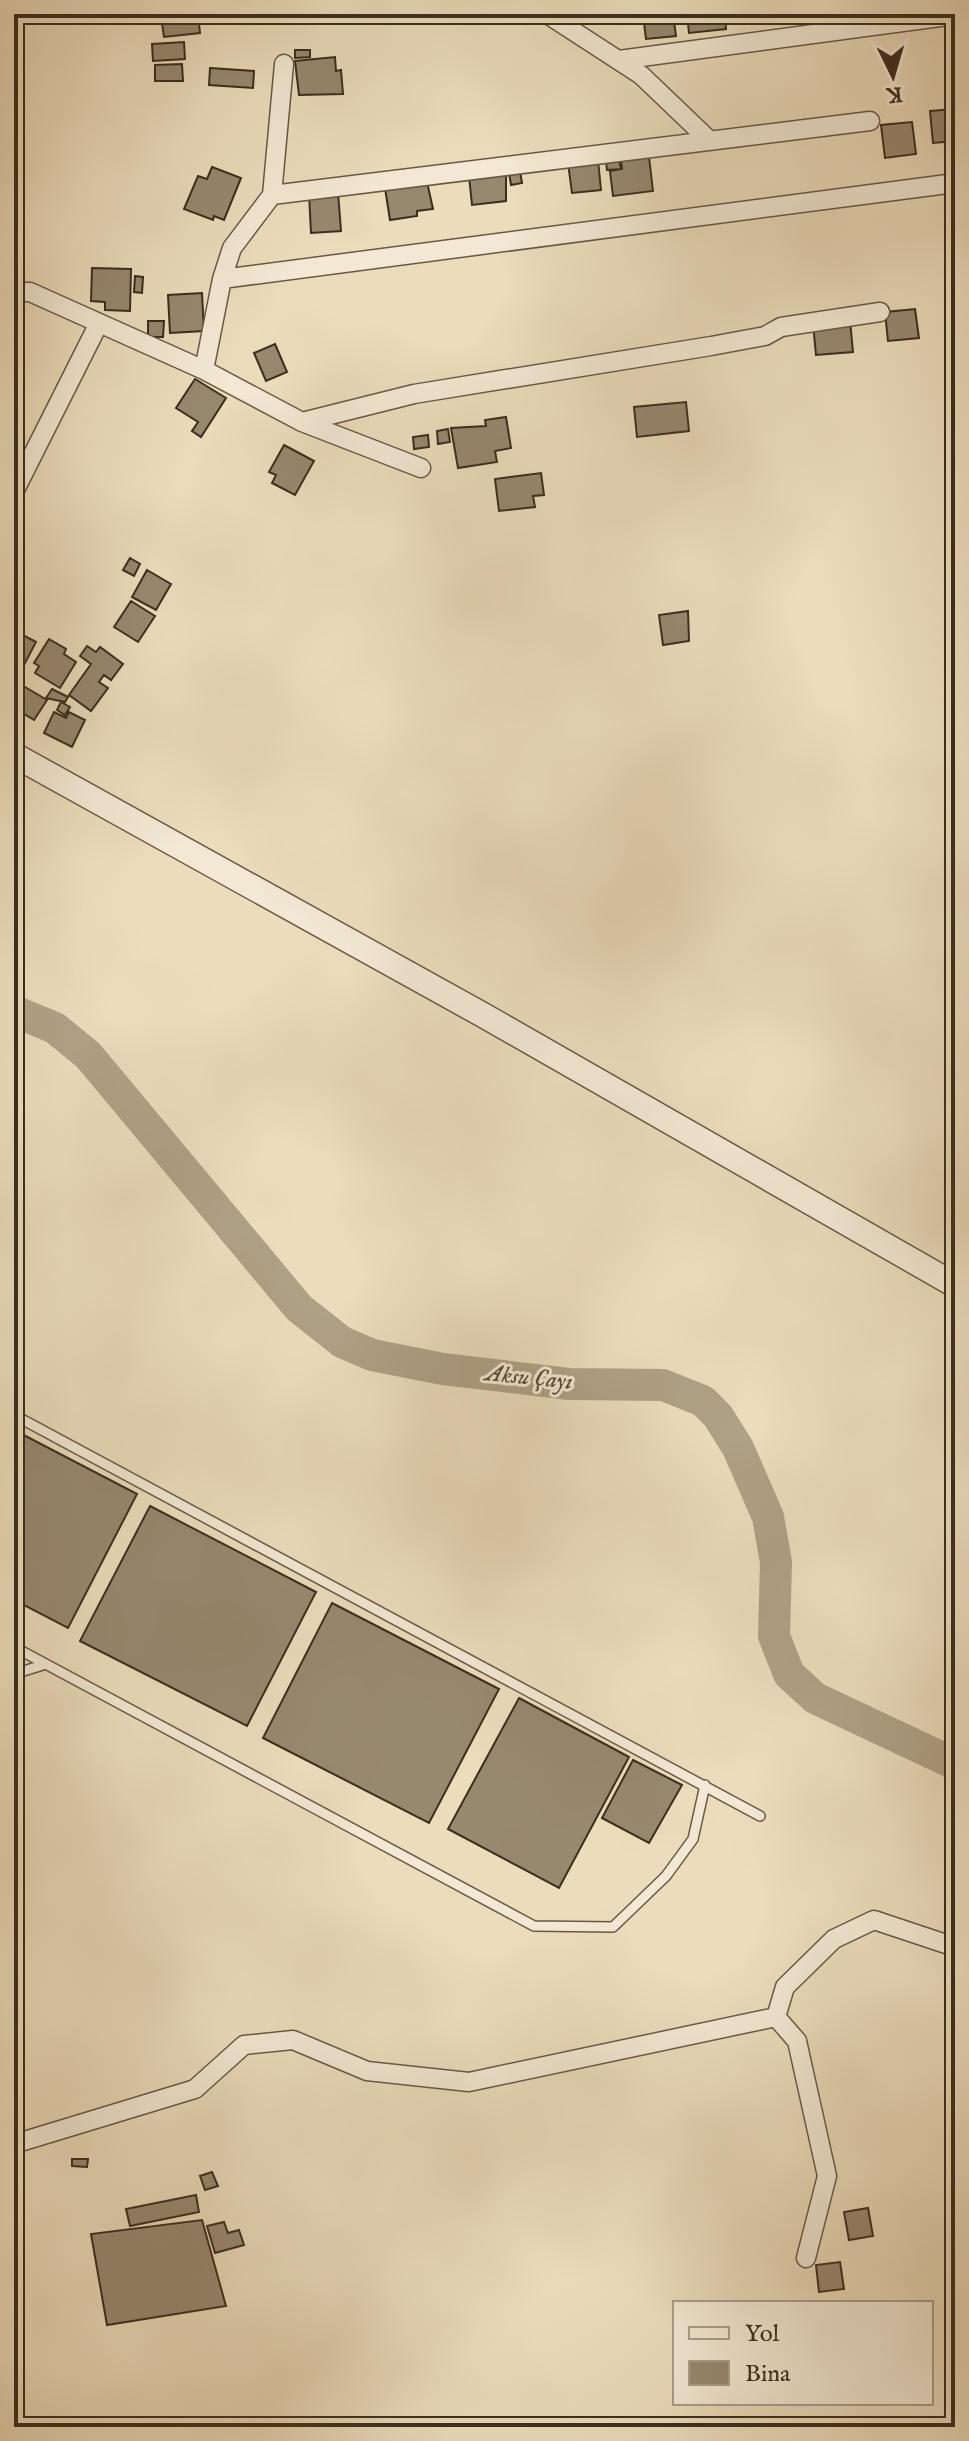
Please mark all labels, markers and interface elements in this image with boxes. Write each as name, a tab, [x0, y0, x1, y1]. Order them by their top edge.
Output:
north arrow	[853, 36, 933, 116]
text: K	[884, 79, 904, 109]
water label: Aksu Çayı	[481, 1358, 574, 1398]
legend	[673, 2301, 933, 2405]
text: Yol	[745, 2319, 780, 2350]
text: Bina	[745, 2359, 791, 2390]

